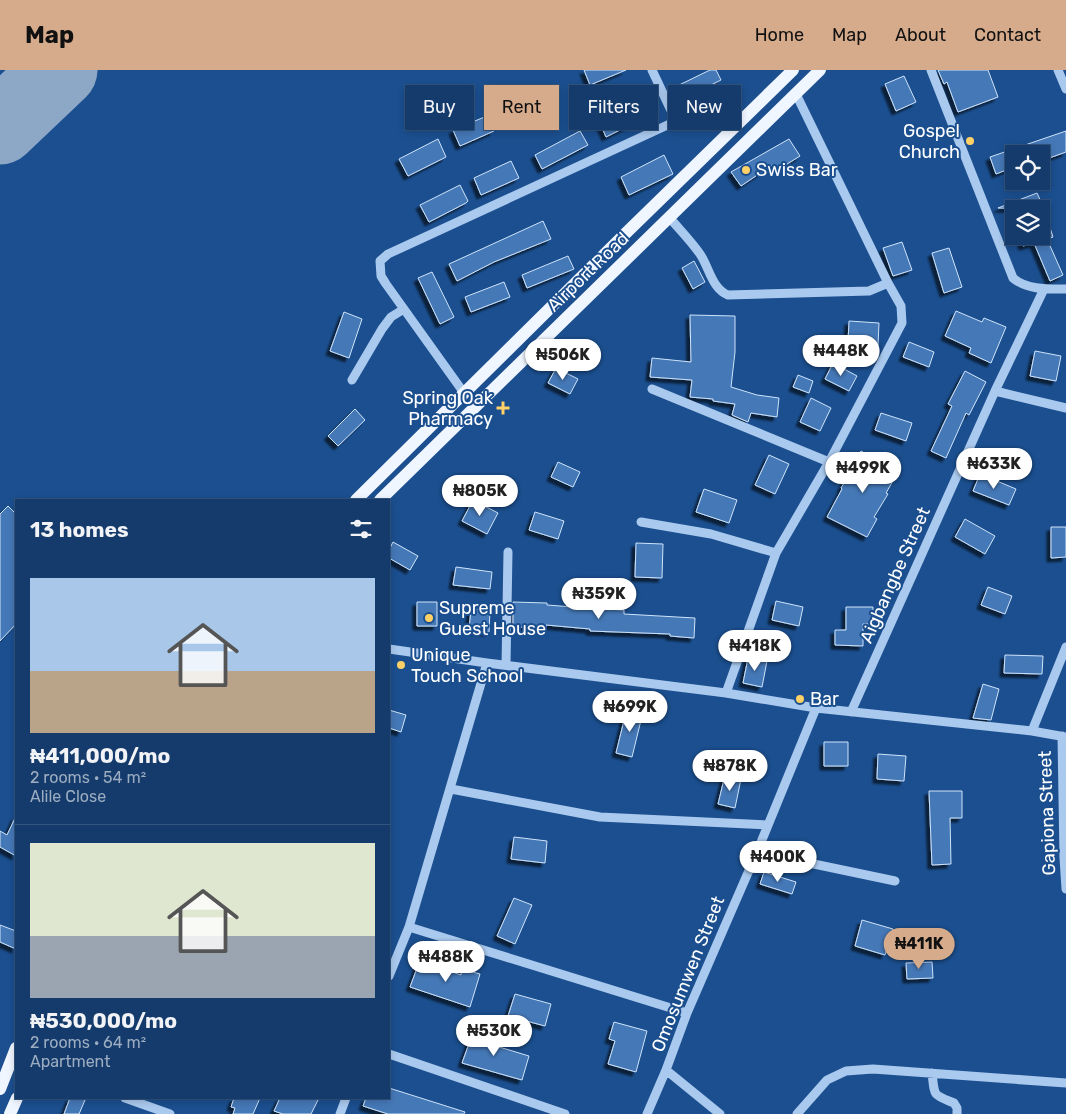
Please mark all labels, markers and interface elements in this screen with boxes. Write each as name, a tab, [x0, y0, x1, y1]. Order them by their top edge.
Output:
text: Map	[25, 21, 74, 49]
text: Home	[755, 24, 804, 46]
text: Map	[832, 24, 867, 46]
text: About	[895, 24, 946, 46]
text: Contact	[974, 24, 1041, 46]
chip: Buy	[405, 85, 474, 130]
chip: Rent	[484, 85, 559, 130]
chip: Filters	[569, 85, 658, 130]
chip: New	[668, 85, 741, 130]
place label: Gospel Church	[899, 120, 960, 163]
marker: Gospel Church	[964, 135, 976, 147]
map controls	[1005, 145, 1050, 245]
button: locate	[1005, 145, 1050, 190]
place label: Swiss Bar	[756, 159, 838, 181]
marker: Swiss Bar	[740, 164, 752, 176]
button: layers	[1005, 200, 1050, 245]
street label: Airport Road	[542, 228, 634, 316]
pin: ₦448K	[806, 334, 876, 377]
pin: ₦506K	[528, 338, 598, 381]
text: ₦448K	[814, 341, 868, 360]
text: ₦506K	[536, 345, 590, 364]
place label: Spring Oak Pharmacy	[402, 387, 494, 430]
marker: Spring Oak Pharmacy	[497, 402, 509, 414]
pin: ₦633K	[959, 448, 1029, 490]
pin: ₦499K	[828, 452, 898, 494]
text: ₦633K	[967, 454, 1021, 473]
text: ₦499K	[836, 458, 890, 477]
pin: ₦805K	[445, 474, 515, 517]
text: ₦805K	[453, 481, 507, 500]
street label: Aigbangbe Street	[855, 504, 935, 646]
icon: filters	[347, 515, 375, 543]
text: 13 homes	[30, 517, 129, 542]
pin: ₦359K	[564, 578, 634, 620]
text: ₦359K	[572, 584, 626, 603]
place label: Supreme Guest House	[439, 597, 546, 640]
icon: home	[158, 610, 248, 700]
marker: Supreme Guest House	[423, 612, 435, 624]
pin: ₦418K	[720, 630, 790, 672]
text: ₦418K	[729, 636, 781, 655]
place label: Unique Touch School	[411, 644, 523, 687]
marker: Unique Touch School	[395, 659, 407, 671]
place label: Bar	[810, 688, 839, 710]
pin: ₦699K	[595, 690, 665, 733]
marker: Bar	[794, 693, 806, 705]
text: ₦699K	[603, 697, 657, 716]
text: ₦411,000/mo	[30, 743, 170, 768]
pin: ₦878K	[695, 750, 765, 792]
street label: Gapiona Street	[1034, 750, 1060, 876]
text: ₦878K	[704, 756, 757, 775]
text: 2 rooms · 54 m²	[30, 768, 146, 787]
text: Alile Close	[30, 787, 106, 806]
pin: ₦400K	[743, 840, 813, 883]
text: ₦400K	[751, 847, 805, 866]
icon: home	[158, 876, 248, 966]
street label: Omosumwen Street	[647, 893, 729, 1055]
pin: ₦411K	[884, 928, 954, 970]
text: ₦411K	[895, 934, 943, 953]
pin: ₦488K	[411, 940, 481, 983]
text: ₦488K	[419, 947, 473, 966]
text: ₦530,000/mo	[30, 1008, 177, 1033]
pin: ₦530K	[459, 1014, 529, 1057]
text: ₦530K	[467, 1021, 521, 1040]
text: 2 rooms · 64 m²	[30, 1033, 146, 1052]
text: Apartment	[30, 1052, 110, 1071]

